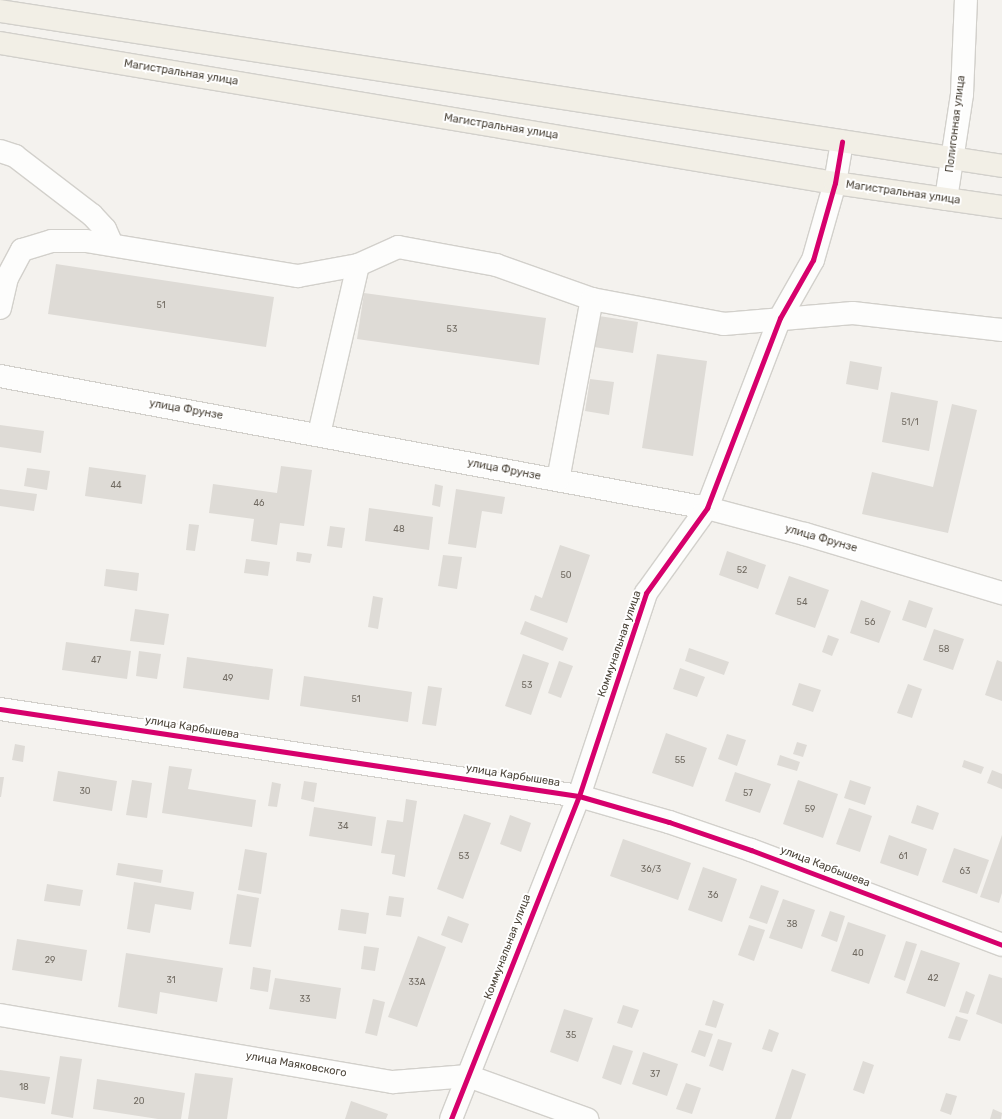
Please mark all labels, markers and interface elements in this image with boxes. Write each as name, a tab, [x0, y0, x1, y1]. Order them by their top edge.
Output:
street label: Магистральная улица	[123, 57, 239, 89]
street label: Полигонная улица	[943, 75, 969, 173]
street label: Магистральная улица	[443, 111, 559, 143]
street label: Магистральная улица	[845, 178, 961, 208]
house number: 51	[156, 300, 166, 310]
house number: 53	[447, 324, 457, 334]
street label: улица Фрунзе	[148, 397, 224, 423]
house number: 51/1	[901, 417, 919, 427]
street label: улица Фрунзе	[466, 456, 542, 484]
house number: 44	[110, 480, 122, 490]
house number: 46	[253, 498, 265, 508]
street label: улица Фрунзе	[783, 522, 859, 556]
house number: 48	[393, 524, 405, 534]
house number: 52	[737, 565, 747, 575]
house number: 50	[560, 570, 572, 580]
street label: Коммунальная улица	[596, 589, 644, 699]
house number: 54	[797, 597, 807, 607]
house number: 56	[865, 617, 875, 627]
house number: 58	[938, 644, 950, 654]
house number: 47	[91, 655, 101, 665]
house number: 49	[223, 673, 233, 683]
house number: 53	[522, 680, 532, 690]
house number: 51	[351, 694, 361, 704]
street label: улица Карбышева	[144, 714, 240, 742]
house number: 55	[675, 755, 685, 765]
street label: улица Карбышева	[465, 762, 561, 790]
house number: 30	[79, 786, 91, 796]
house number: 57	[743, 788, 753, 798]
house number: 59	[805, 804, 815, 814]
house number: 34	[338, 821, 348, 831]
street label: улица Карбышева	[778, 844, 872, 890]
house number: 53	[459, 851, 469, 861]
house number: 61	[898, 851, 908, 861]
house number: 36/3	[641, 864, 661, 874]
house number: 63	[960, 866, 970, 876]
house number: 36	[708, 890, 718, 900]
street label: Коммунальная улица	[482, 892, 534, 1002]
house number: 38	[786, 919, 798, 929]
house number: 40	[852, 948, 864, 958]
house number: 29	[45, 955, 55, 965]
house number: 42	[928, 973, 938, 983]
house number: 31	[166, 975, 176, 985]
house number: 33А	[409, 977, 425, 987]
house number: 33	[300, 994, 310, 1004]
house number: 35	[566, 1030, 576, 1040]
street label: улица Маяковского	[245, 1050, 347, 1080]
house number: 37	[650, 1069, 660, 1079]
house number: 18	[19, 1082, 29, 1092]
house number: 20	[134, 1096, 144, 1106]

